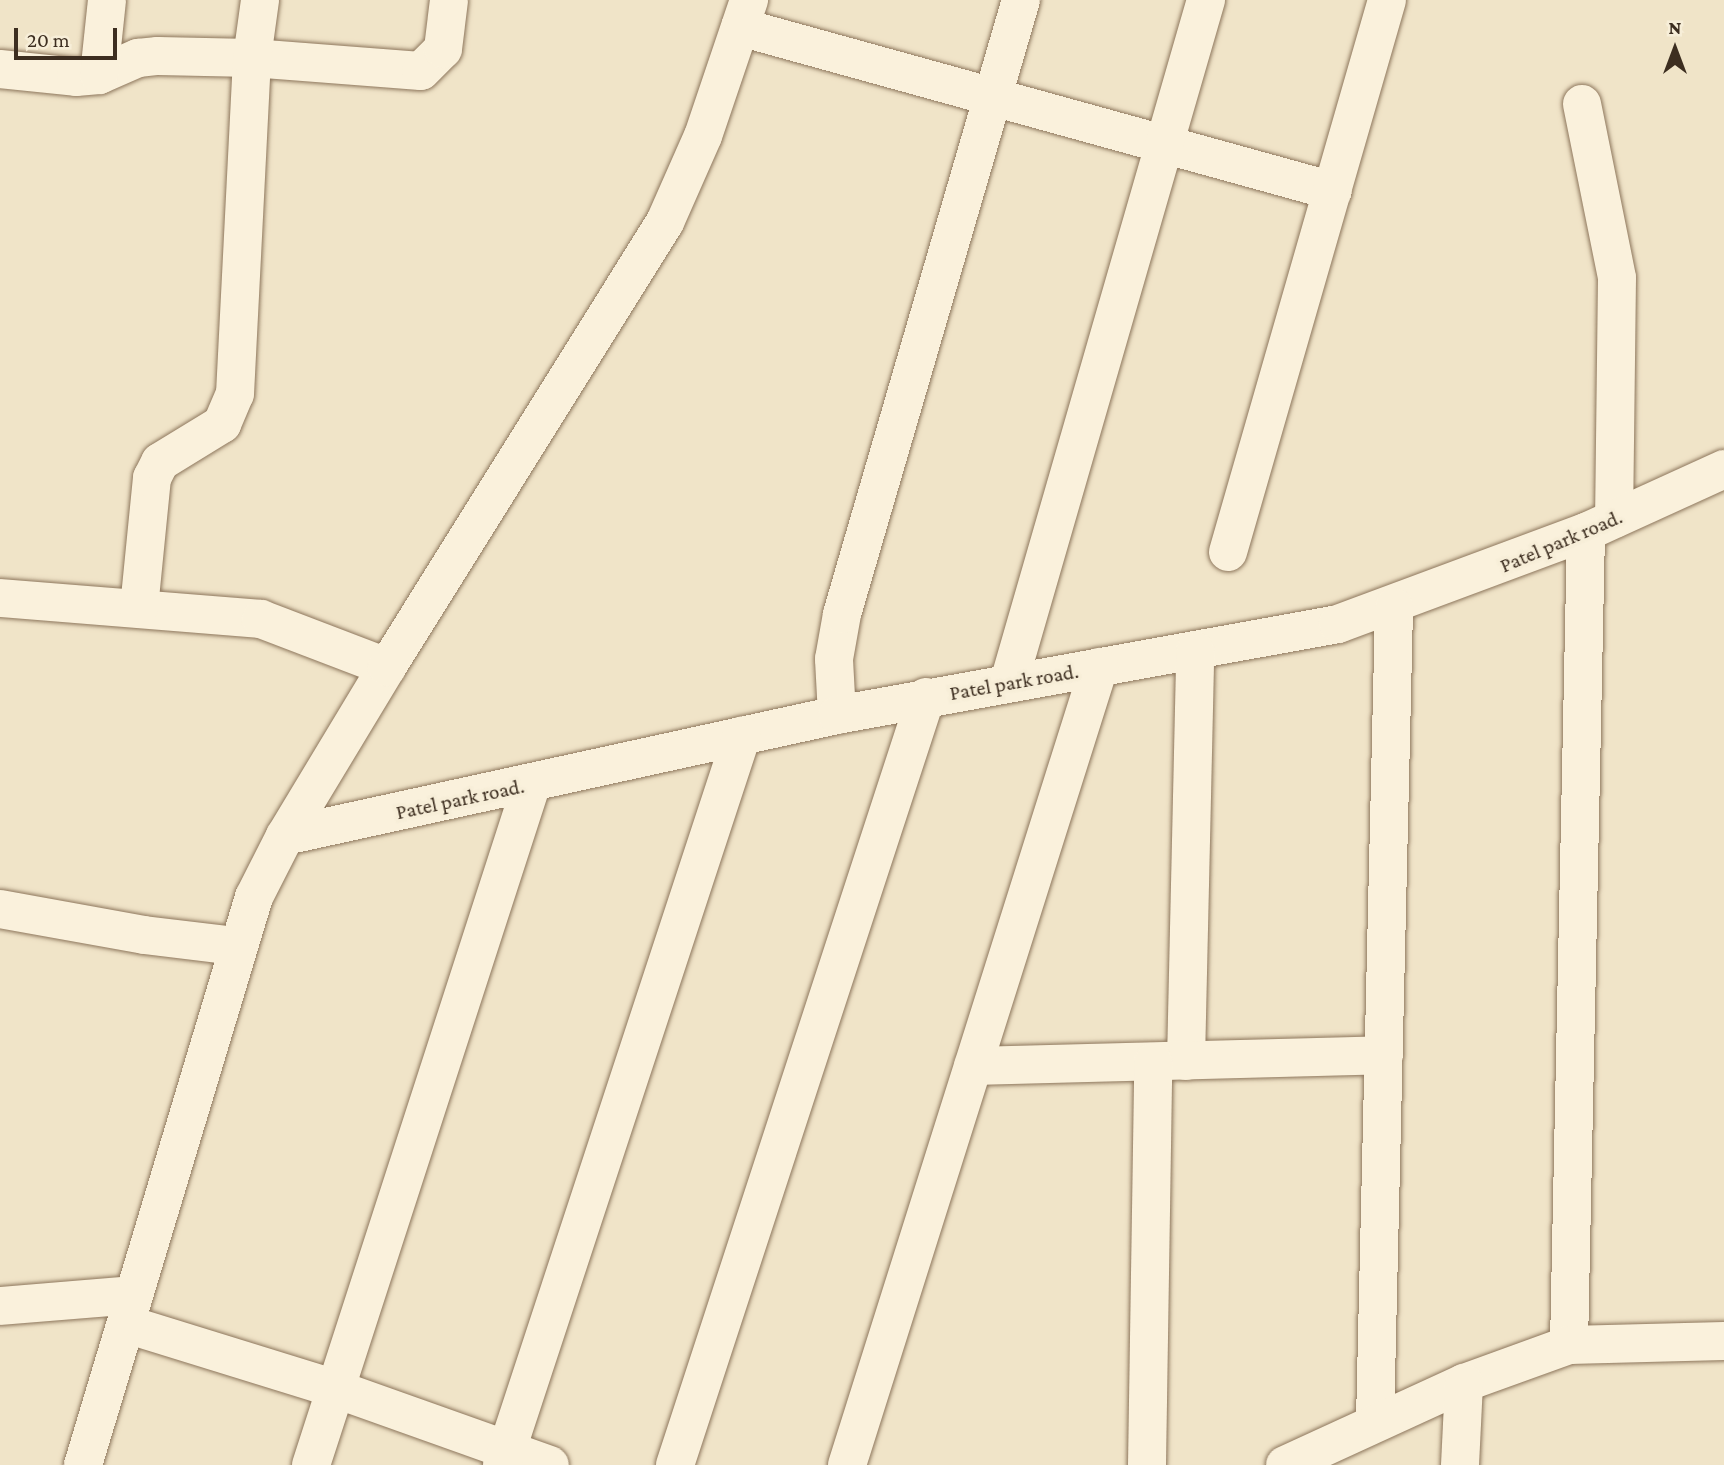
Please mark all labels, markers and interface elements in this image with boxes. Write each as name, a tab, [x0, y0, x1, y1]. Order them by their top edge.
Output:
scale bar	[18, 14, 121, 58]
north arrow	[1640, 14, 1710, 84]
text: N	[1669, 17, 1681, 38]
text: 20 m	[27, 28, 70, 52]
street label: Patel park road.	[1496, 504, 1626, 578]
street label: Patel park road.	[948, 658, 1080, 706]
street label: Patel park road.	[394, 773, 526, 825]

